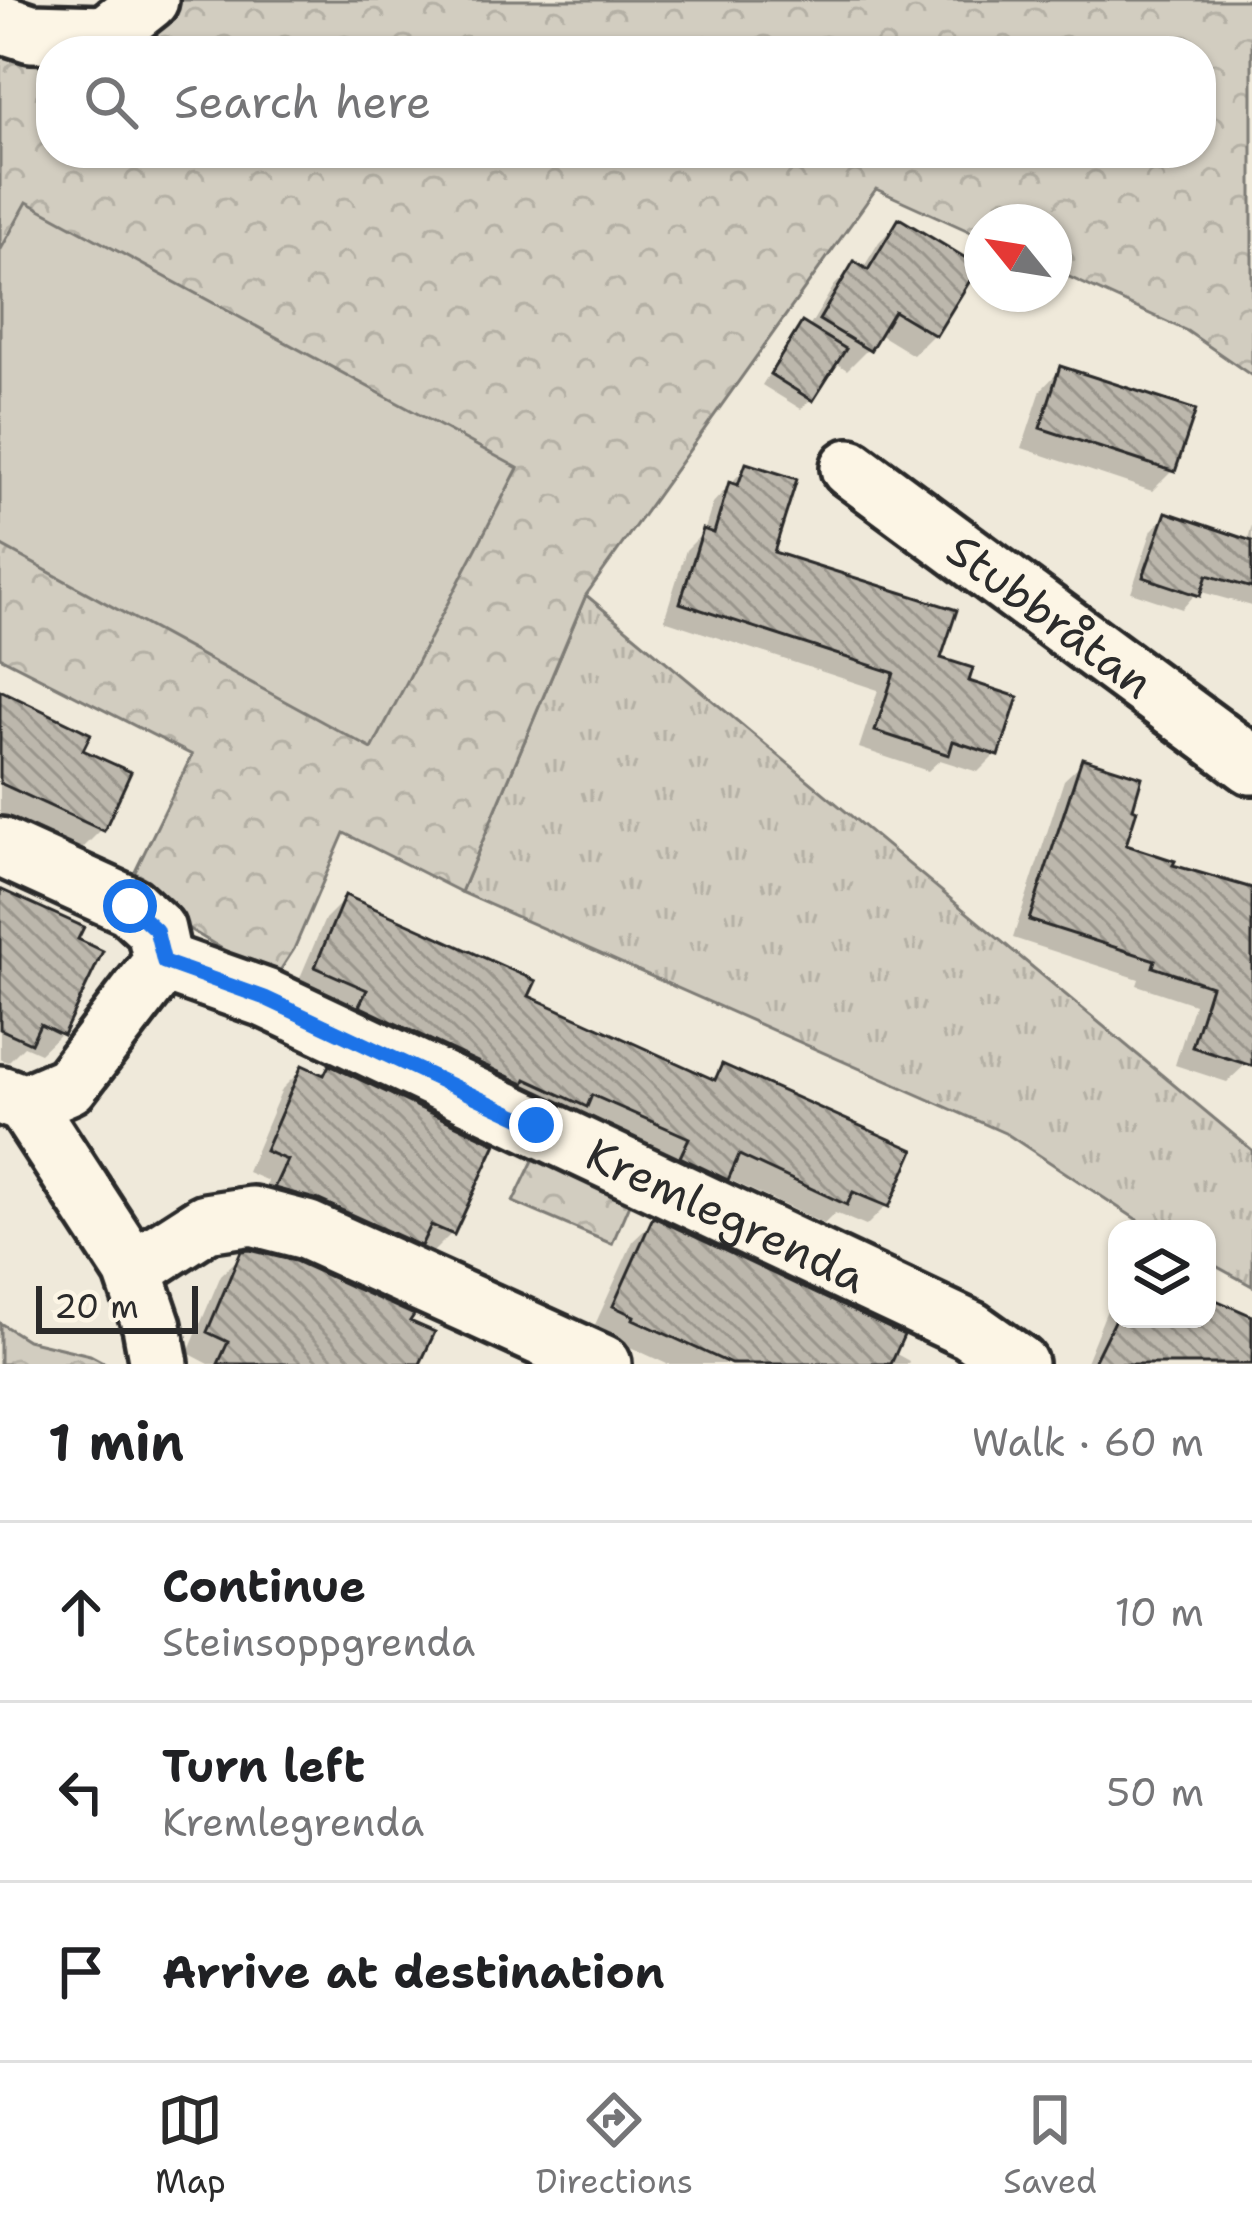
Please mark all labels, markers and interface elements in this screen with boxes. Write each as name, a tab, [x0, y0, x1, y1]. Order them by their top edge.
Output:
search box	[36, 36, 1216, 168]
icon: search	[78, 69, 144, 135]
text: Search here	[174, 72, 431, 132]
north arrow	[964, 204, 1072, 312]
street label: Stubbråtan	[935, 520, 1165, 712]
route start	[103, 879, 157, 933]
route end	[509, 1098, 563, 1152]
street label: Kremlegrenda	[577, 1124, 876, 1307]
map controls	[1108, 1220, 1216, 1328]
button: layers	[1108, 1220, 1216, 1328]
scale bar	[36, 1280, 198, 1333]
text: 20 m	[54, 1284, 139, 1329]
text: 1 min	[48, 1408, 184, 1476]
text: Walk · 60 m	[972, 1416, 1204, 1468]
text: Continue	[162, 1556, 366, 1616]
icon: ahead	[48, 1579, 114, 1645]
text: 10 m	[1115, 1586, 1204, 1638]
text: Steinsoppgrenda	[162, 1616, 475, 1668]
text: Turn left	[162, 1736, 365, 1796]
icon: left	[48, 1759, 114, 1825]
text: 50 m	[1106, 1766, 1204, 1818]
text: Kremlegrenda	[162, 1796, 424, 1848]
icon: arrive	[48, 1939, 114, 2005]
text: Arrive at destination	[162, 1942, 665, 2002]
tab: Map	[155, 2087, 226, 2204]
tab: Directions	[536, 2087, 693, 2204]
tab: Saved	[1003, 2087, 1097, 2204]

